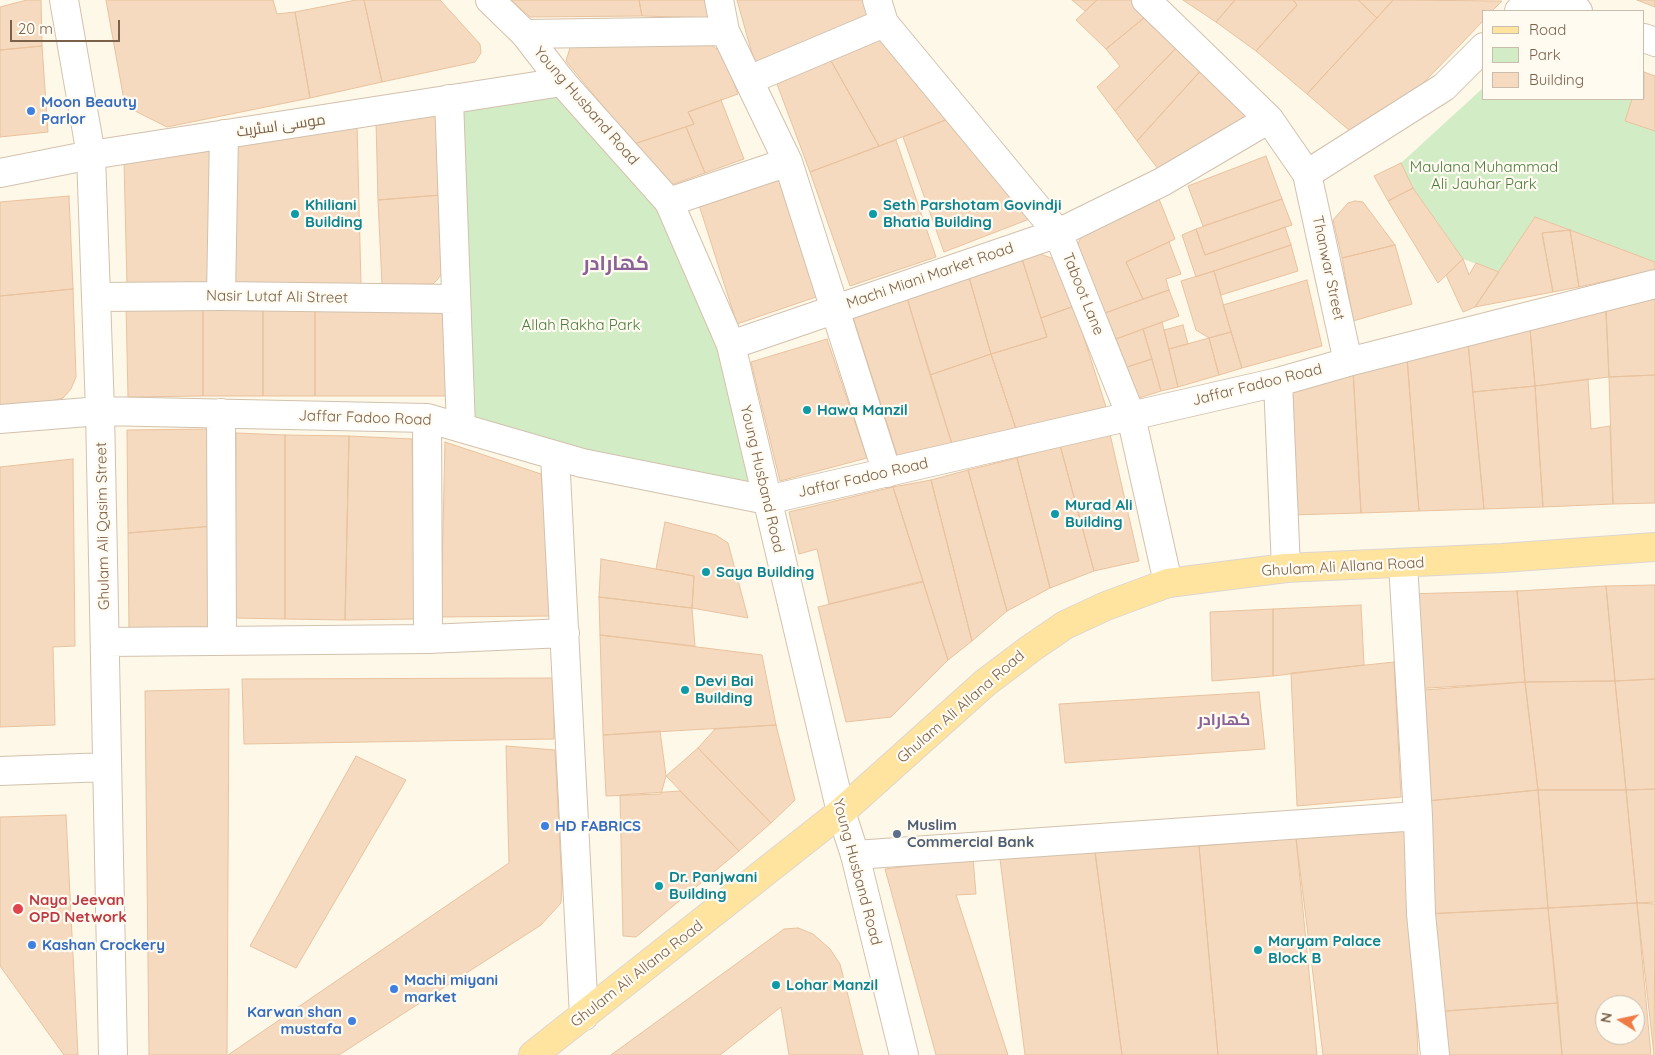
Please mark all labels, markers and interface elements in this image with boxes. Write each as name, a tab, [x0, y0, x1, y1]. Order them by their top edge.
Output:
scale bar	[12, 10, 122, 42]
legend	[1482, 10, 1645, 100]
text: 20 m	[18, 19, 53, 38]
text: Road	[1529, 20, 1566, 39]
street label: Young Husband Road	[530, 43, 642, 169]
text: Park	[1529, 45, 1561, 64]
text: Building	[1529, 70, 1584, 89]
place label: Moon Beauty Parlor	[41, 93, 137, 128]
marker: Moon Beauty Parlor	[25, 105, 37, 117]
street label: موسیٰ اسٹریٹ	[235, 111, 327, 141]
park label: Maulana Muhammad Ali Jauhar Park	[1410, 158, 1558, 193]
place label: Khiliani Building	[305, 196, 363, 231]
place label: Seth Parshotam Govindji Bhatia Building	[883, 196, 1062, 231]
marker: Khiliani Building	[289, 208, 301, 220]
marker: Seth Parshotam Govindji Bhatia Building	[867, 208, 879, 220]
street label: Thanwar Street	[1308, 214, 1348, 322]
street label: Machi Miani Market Road	[844, 239, 1016, 313]
street label: Taboot Lane	[1058, 250, 1108, 338]
district label: کھارادر	[583, 252, 649, 276]
street label: Nasir Lutaf Ali Street	[206, 287, 348, 307]
park label: Allah Rakha Park	[522, 316, 640, 334]
street label: Jaffar Fadoo Road	[1190, 360, 1324, 410]
place label: Hawa Manzil	[817, 401, 908, 419]
street label: Young Husband Road	[736, 403, 788, 555]
marker: Hawa Manzil	[801, 404, 813, 416]
street label: Jaffar Fadoo Road	[298, 407, 432, 429]
street label: Ghulam Ali Qasim Street	[93, 442, 113, 610]
street label: Jaffar Fadoo Road	[796, 454, 930, 502]
place label: Murad Ali Building	[1065, 496, 1133, 531]
marker: Murad Ali Building	[1049, 508, 1061, 520]
street label: Ghulam Ali Allana Road	[1261, 554, 1425, 580]
place label: Saya Building	[716, 563, 814, 581]
marker: Saya Building	[700, 566, 712, 578]
street label: Ghulam Ali Allana Road	[894, 647, 1028, 767]
place label: Devi Bai Building	[695, 672, 754, 707]
marker: Devi Bai Building	[679, 684, 691, 696]
district label: کھارادر	[1198, 710, 1250, 730]
street label: Young Husband Road	[829, 797, 885, 947]
place label: Muslim Commercial Bank	[907, 816, 1034, 851]
place label: HD FABRICS	[555, 817, 641, 835]
marker: HD FABRICS	[539, 820, 551, 832]
marker: Muslim Commercial Bank	[891, 828, 903, 840]
place label: Dr. Panjwani Building	[669, 868, 757, 903]
marker: Dr. Panjwani Building	[653, 880, 665, 892]
place label: Naya Jeevan OPD Network	[29, 891, 127, 926]
marker: Naya Jeevan OPD Network	[11, 902, 25, 916]
street label: Ghulam Ali Allana Road	[567, 917, 707, 1031]
place label: Maryam Palace Block B	[1268, 932, 1381, 967]
place label: Kashan Crockery	[42, 936, 165, 954]
marker: Kashan Crockery	[26, 939, 38, 951]
marker: Maryam Palace Block B	[1252, 944, 1264, 956]
place label: Machi miyani market	[404, 971, 498, 1006]
place label: Lohar Manzil	[786, 976, 878, 994]
marker: Lohar Manzil	[770, 979, 782, 991]
marker: Machi miyani market	[388, 983, 400, 995]
north arrow	[1595, 995, 1645, 1045]
place label: Karwan shan mustafa	[247, 1003, 342, 1038]
text: N	[1596, 1011, 1616, 1024]
marker: Karwan shan mustafa	[346, 1015, 358, 1027]

